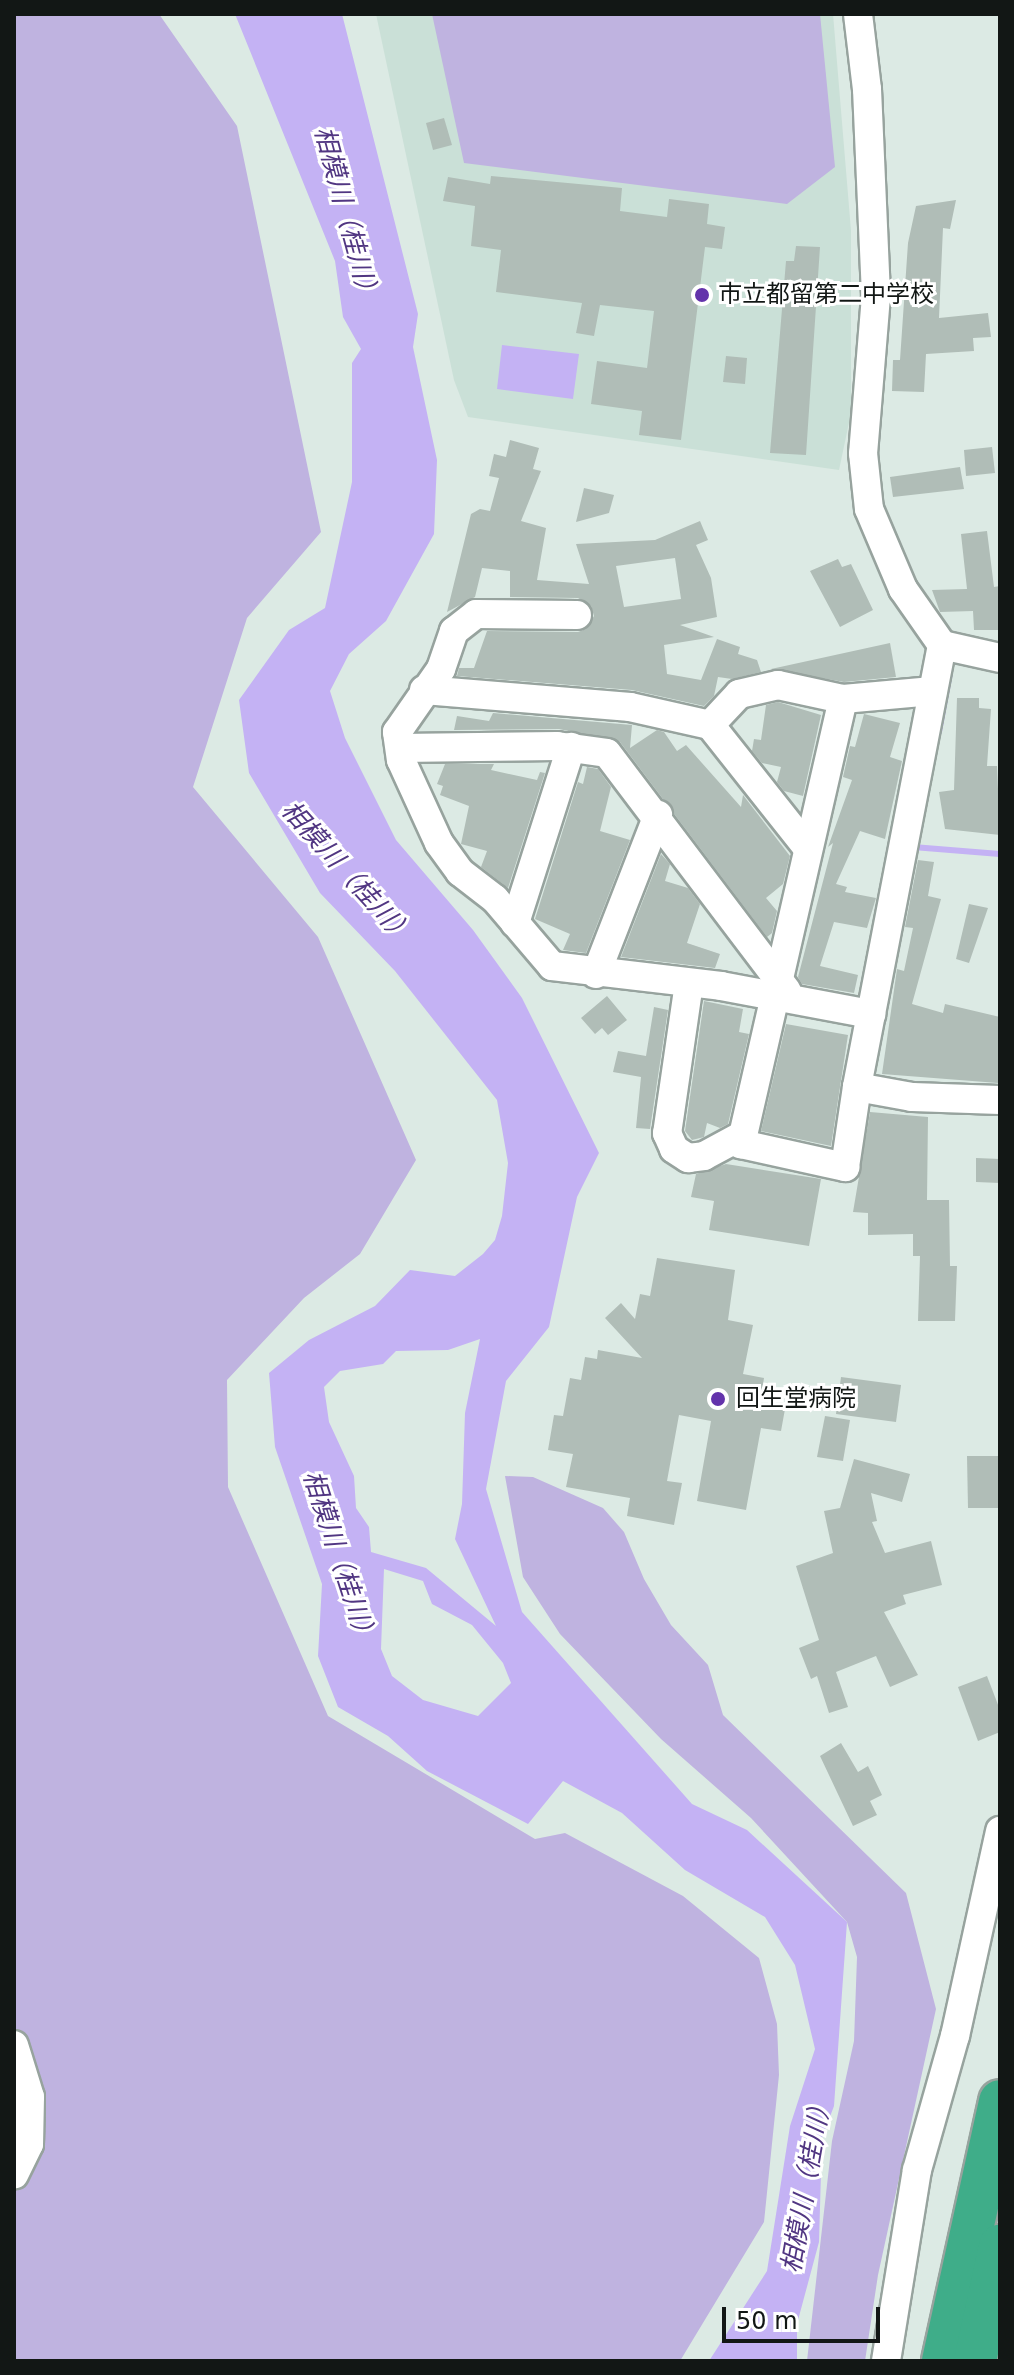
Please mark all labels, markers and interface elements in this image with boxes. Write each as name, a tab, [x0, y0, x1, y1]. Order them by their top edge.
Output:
water label: 相模川（桂川）	[307, 123, 385, 307]
place label: 市立都留第二中学校	[718, 281, 934, 309]
marker: 市立都留第二中学校	[693, 286, 711, 304]
water label: 相模川（桂川）	[275, 795, 419, 951]
place label: 回生堂病院	[736, 1385, 856, 1413]
marker: 回生堂病院	[707, 1388, 729, 1410]
water label: 相模川（桂川）	[296, 1467, 382, 1649]
water label: 相模川（桂川）	[776, 2091, 838, 2275]
scale bar	[726, 2291, 884, 2341]
text: 50 m	[736, 2307, 798, 2335]

